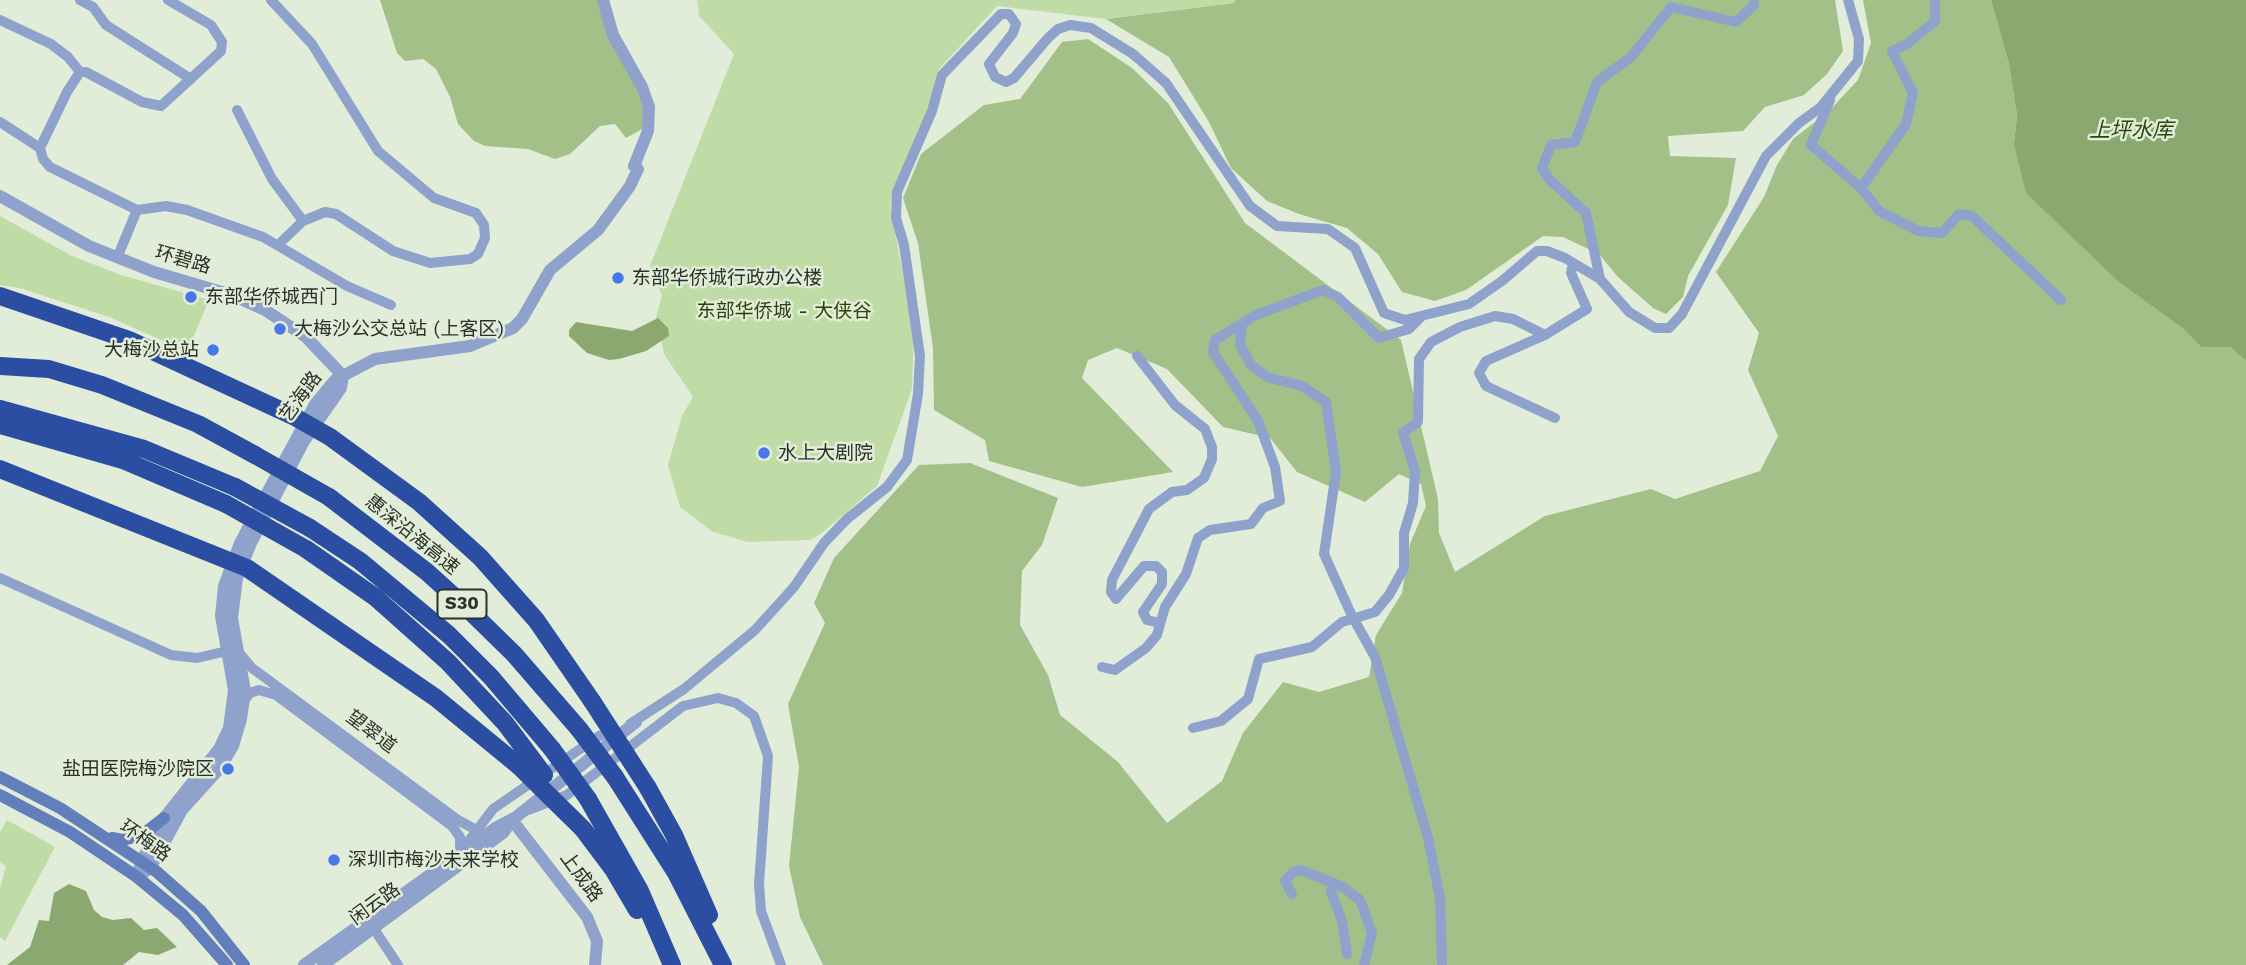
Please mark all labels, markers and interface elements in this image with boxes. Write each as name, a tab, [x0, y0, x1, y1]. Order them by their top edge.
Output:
water label: 上坪水库	[2089, 118, 2173, 144]
street label: 环碧路	[152, 241, 214, 279]
place label: 东部华侨城行政办公楼	[632, 267, 822, 289]
marker: 东部华侨城行政办公楼	[610, 270, 626, 286]
place label: 东部华侨城西门	[205, 286, 338, 308]
marker: 东部华侨城西门	[183, 289, 199, 305]
park label: 东部华侨城 - 大侠谷	[697, 300, 871, 322]
place label: 大梅沙公交总站 (上客区)	[294, 318, 504, 340]
marker: 大梅沙公交总站 (上客区)	[272, 321, 288, 337]
place label: 大梅沙总站	[104, 339, 199, 361]
marker: 大梅沙总站	[205, 342, 221, 358]
street label: 艺海路	[275, 367, 327, 427]
place label: 水上大剧院	[778, 442, 873, 464]
marker: 水上大剧院	[756, 445, 772, 461]
street label: 惠深沿海高速	[361, 490, 463, 580]
road number: S30	[438, 590, 486, 618]
street label: 望翠道	[341, 706, 401, 758]
place label: 盐田医院梅沙院区	[62, 758, 214, 780]
marker: 盐田医院梅沙院区	[220, 761, 236, 777]
street label: 环梅路	[115, 815, 175, 867]
street label: 上成路	[555, 847, 607, 907]
place label: 深圳市梅沙未来学校	[348, 849, 519, 871]
marker: 深圳市梅沙未来学校	[326, 852, 342, 868]
street label: 闲云路	[345, 878, 405, 930]

